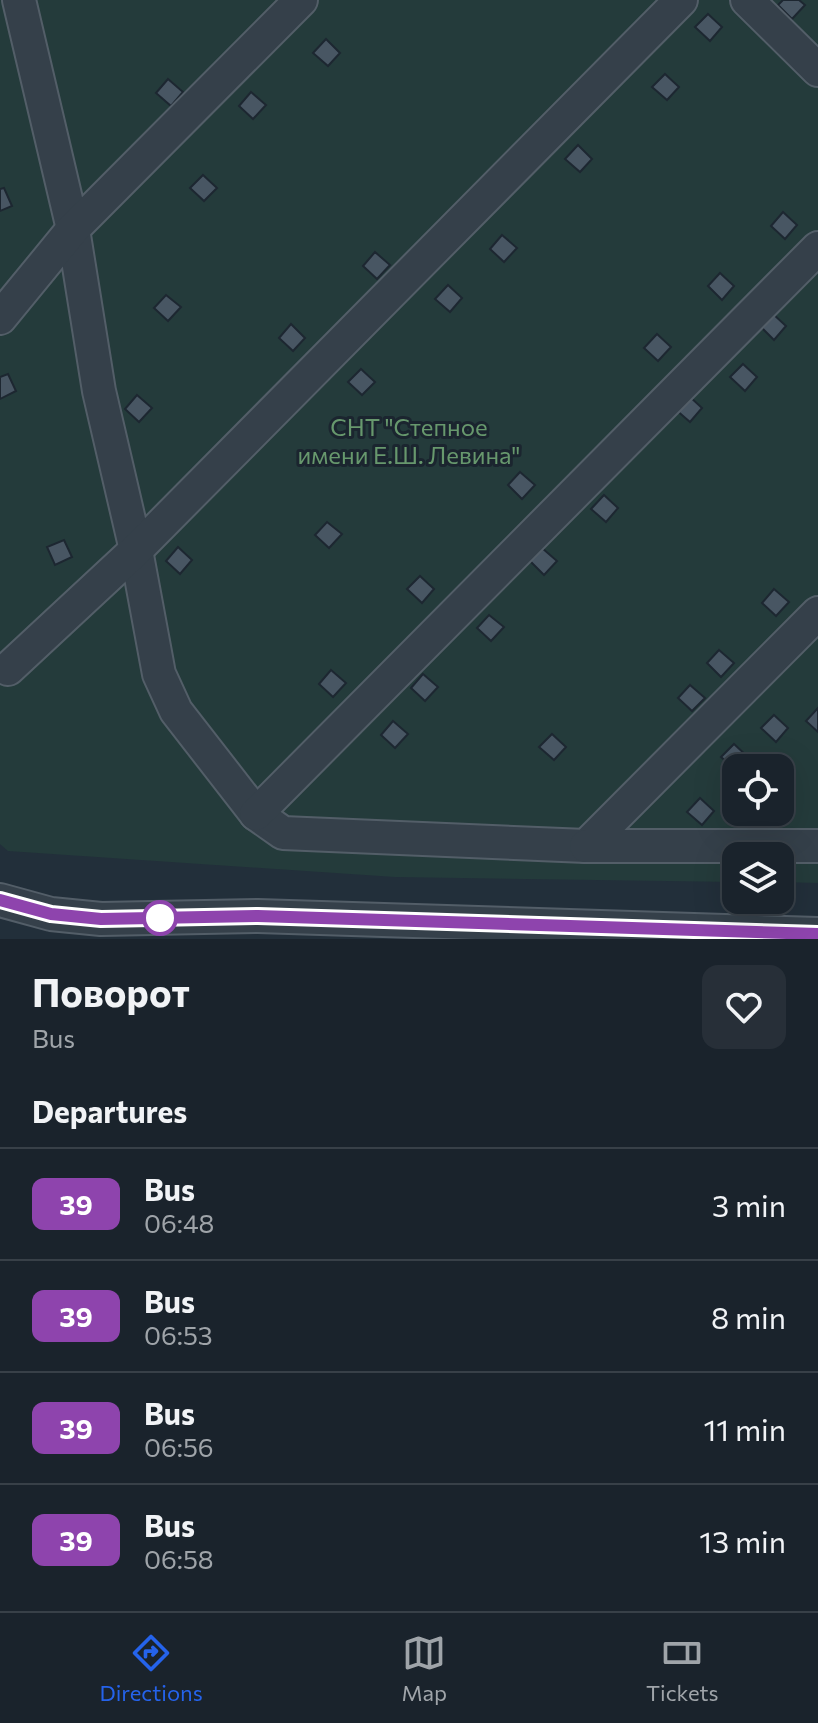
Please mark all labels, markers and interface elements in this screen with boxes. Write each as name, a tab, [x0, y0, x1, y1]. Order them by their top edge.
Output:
park label: СНТ "Степное имени Е.Ш. Левина"	[298, 412, 520, 469]
map controls	[722, 754, 794, 914]
button: locate	[722, 754, 794, 826]
button: layers	[722, 842, 794, 914]
unlabelled marker	[143, 901, 177, 935]
button: heart	[702, 965, 786, 1049]
text: Поворот	[32, 968, 190, 1015]
text: Bus	[32, 1022, 75, 1053]
text: Departures	[32, 1092, 187, 1129]
text: Bus	[144, 1170, 195, 1207]
text: 3 min	[712, 1186, 786, 1223]
text: 39	[59, 1187, 93, 1221]
text: 06:48	[144, 1207, 214, 1238]
text: Bus	[144, 1282, 195, 1319]
text: 8 min	[711, 1298, 786, 1335]
text: 39	[59, 1299, 93, 1333]
text: 06:53	[144, 1319, 213, 1350]
text: Bus	[144, 1394, 195, 1431]
text: 11 min	[704, 1410, 786, 1447]
text: 39	[59, 1411, 93, 1445]
text: 06:56	[144, 1431, 214, 1462]
text: Bus	[144, 1506, 195, 1543]
text: 13 min	[699, 1522, 786, 1559]
text: 39	[59, 1523, 93, 1557]
text: 06:58	[144, 1543, 214, 1574]
tab: Directions	[99, 1631, 203, 1706]
tab: Map	[402, 1631, 447, 1706]
tab: Tickets	[646, 1631, 718, 1706]

